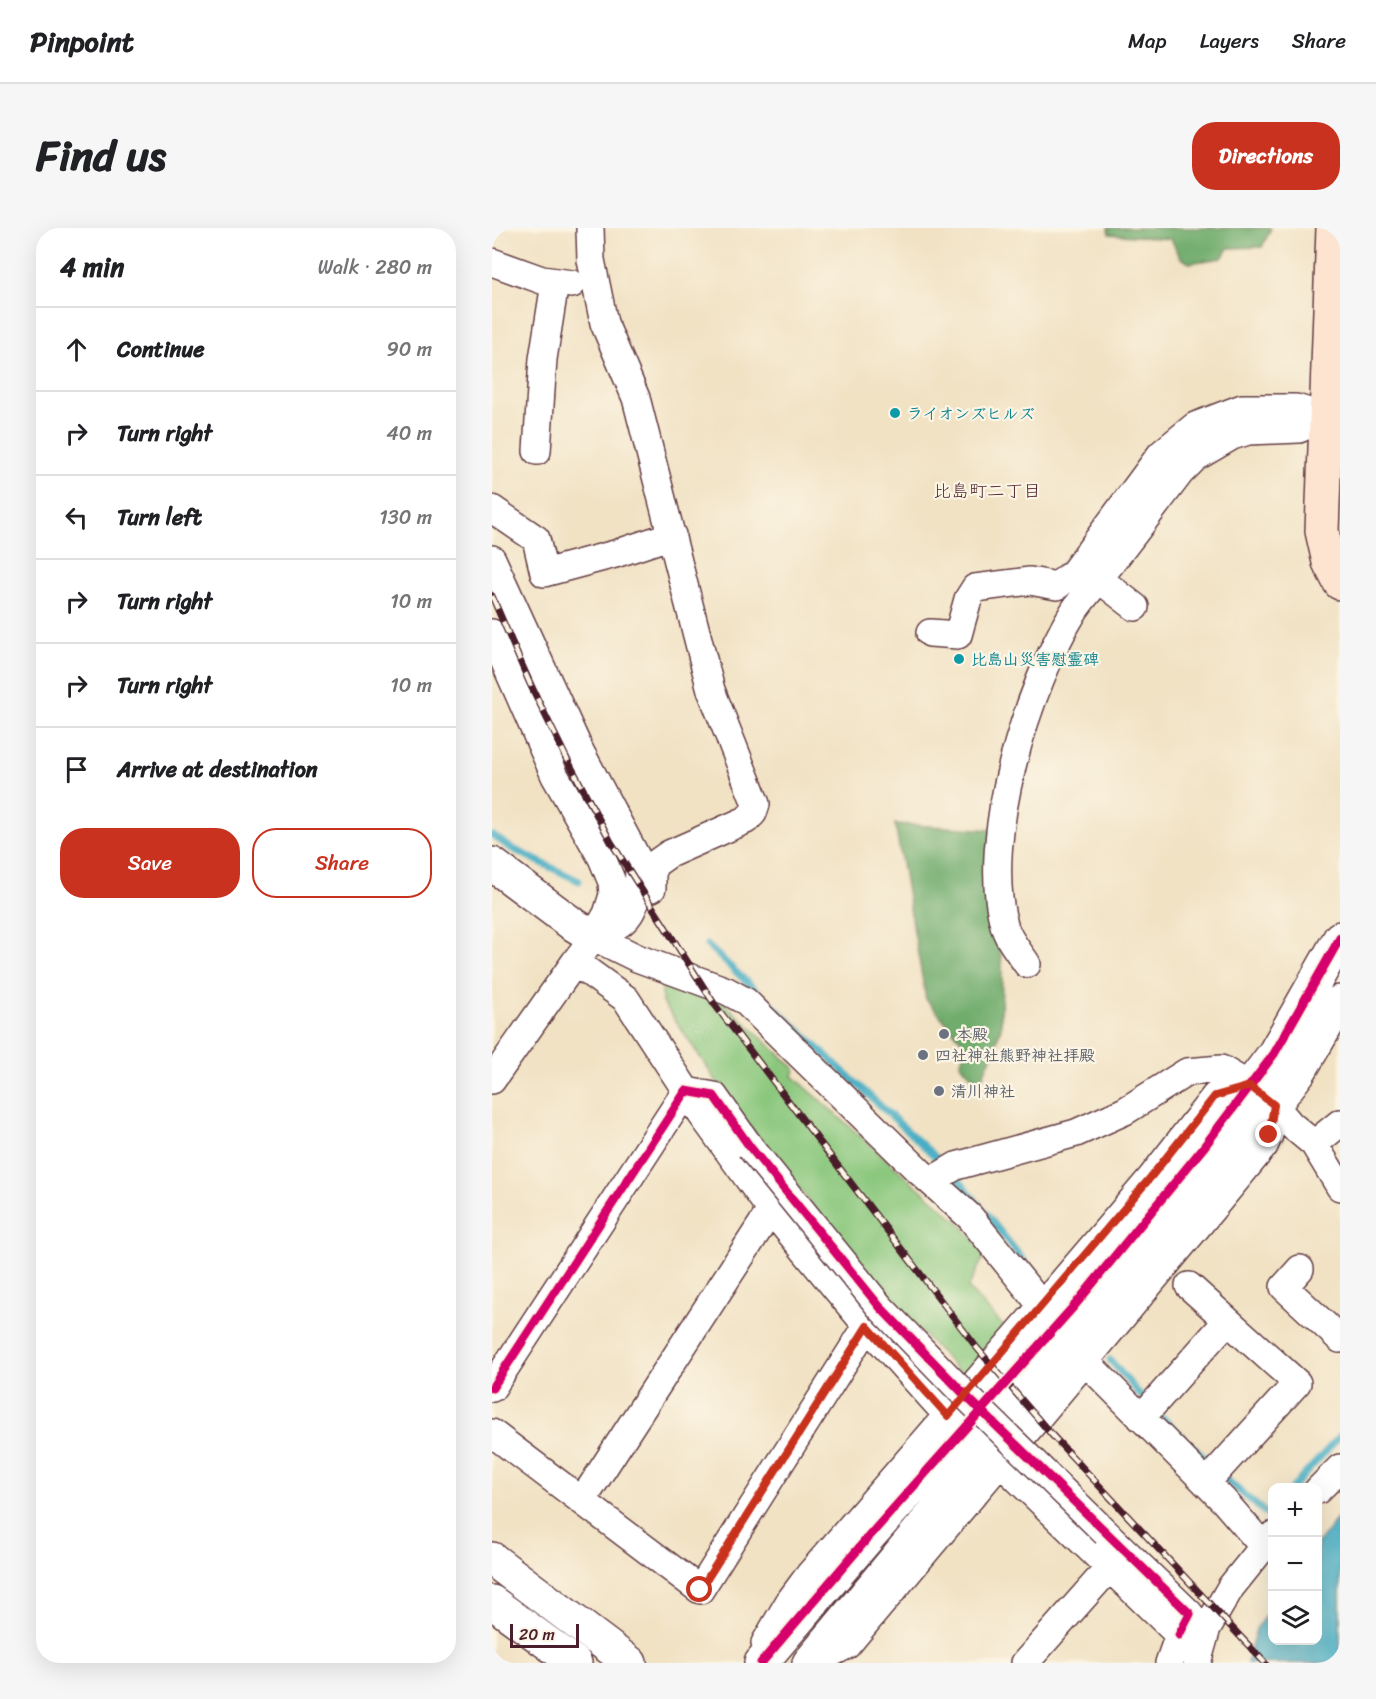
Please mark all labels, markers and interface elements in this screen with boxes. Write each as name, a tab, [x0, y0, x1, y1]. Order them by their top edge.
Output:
text: Pinpoint	[30, 17, 134, 66]
text: Map	[1128, 22, 1167, 60]
text: Layers	[1200, 22, 1259, 60]
text: Share	[1292, 22, 1346, 60]
text: Find us	[36, 119, 166, 193]
button: Directions	[1192, 122, 1340, 190]
text: 4 min	[60, 244, 124, 290]
text: Walk · 280 m	[318, 250, 432, 285]
text: Continue	[117, 330, 205, 369]
text: 90 m	[387, 332, 432, 367]
icon: ahead	[60, 333, 93, 366]
place label: ライオンズヒルズ	[907, 399, 1035, 428]
marker: ライオンズヒルズ	[888, 406, 902, 420]
text: Turn right	[117, 414, 212, 453]
text: 40 m	[386, 416, 432, 451]
icon: right	[60, 417, 93, 450]
district label: 比島町二丁目	[933, 475, 1041, 507]
text: Turn left	[117, 498, 202, 537]
text: 130 m	[379, 500, 432, 535]
icon: left	[60, 501, 93, 534]
text: Turn right	[117, 582, 212, 621]
text: 10 m	[390, 584, 432, 619]
icon: right	[60, 585, 93, 618]
place label: 比島山災害慰霊碑	[971, 645, 1099, 674]
marker: 比島山災害慰霊碑	[952, 652, 966, 666]
text: Turn right	[117, 666, 212, 705]
text: 10 m	[390, 668, 432, 703]
icon: right	[60, 669, 93, 702]
text: Arrive at destination	[117, 750, 318, 789]
icon: arrive	[60, 753, 93, 786]
button: Save	[60, 828, 240, 898]
button: Share	[252, 828, 432, 898]
place label: 本殿	[956, 1020, 988, 1049]
marker: 本殿	[937, 1027, 951, 1041]
place label: 四社神社熊野神社拝殿	[935, 1041, 1095, 1070]
marker: 四社神社熊野神社拝殿	[916, 1048, 930, 1062]
place label: 清川神社	[951, 1077, 1015, 1106]
marker: 清川神社	[932, 1084, 946, 1098]
route end	[1255, 1121, 1281, 1147]
map controls	[1268, 1483, 1322, 1645]
button: +	[1268, 1483, 1322, 1537]
button: −	[1268, 1537, 1322, 1591]
route start	[686, 1576, 712, 1602]
button: layers	[1268, 1591, 1322, 1645]
text: 20 m	[519, 1620, 555, 1649]
scale bar	[510, 1621, 579, 1648]

